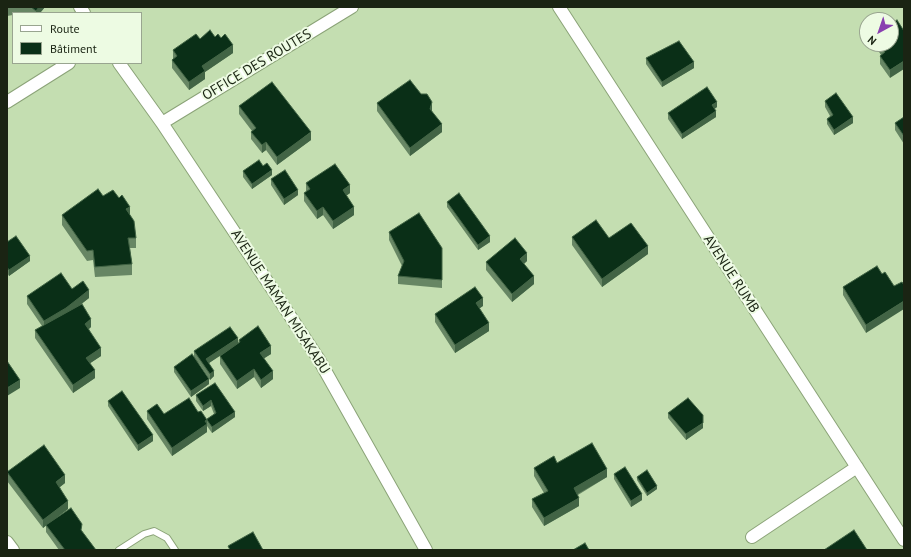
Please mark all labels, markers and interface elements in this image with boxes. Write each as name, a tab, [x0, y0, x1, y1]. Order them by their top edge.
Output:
legend	[12, 12, 142, 64]
north arrow	[859, 12, 899, 52]
text: Route	[50, 21, 80, 36]
street label: OFFICE DES ROUTES	[199, 26, 315, 104]
text: N	[865, 33, 879, 48]
text: Bâtiment	[50, 41, 97, 56]
street label: AVENUE MAMAN MISAKABU	[227, 227, 333, 377]
street label: AVENUE RUMB	[700, 232, 762, 316]

